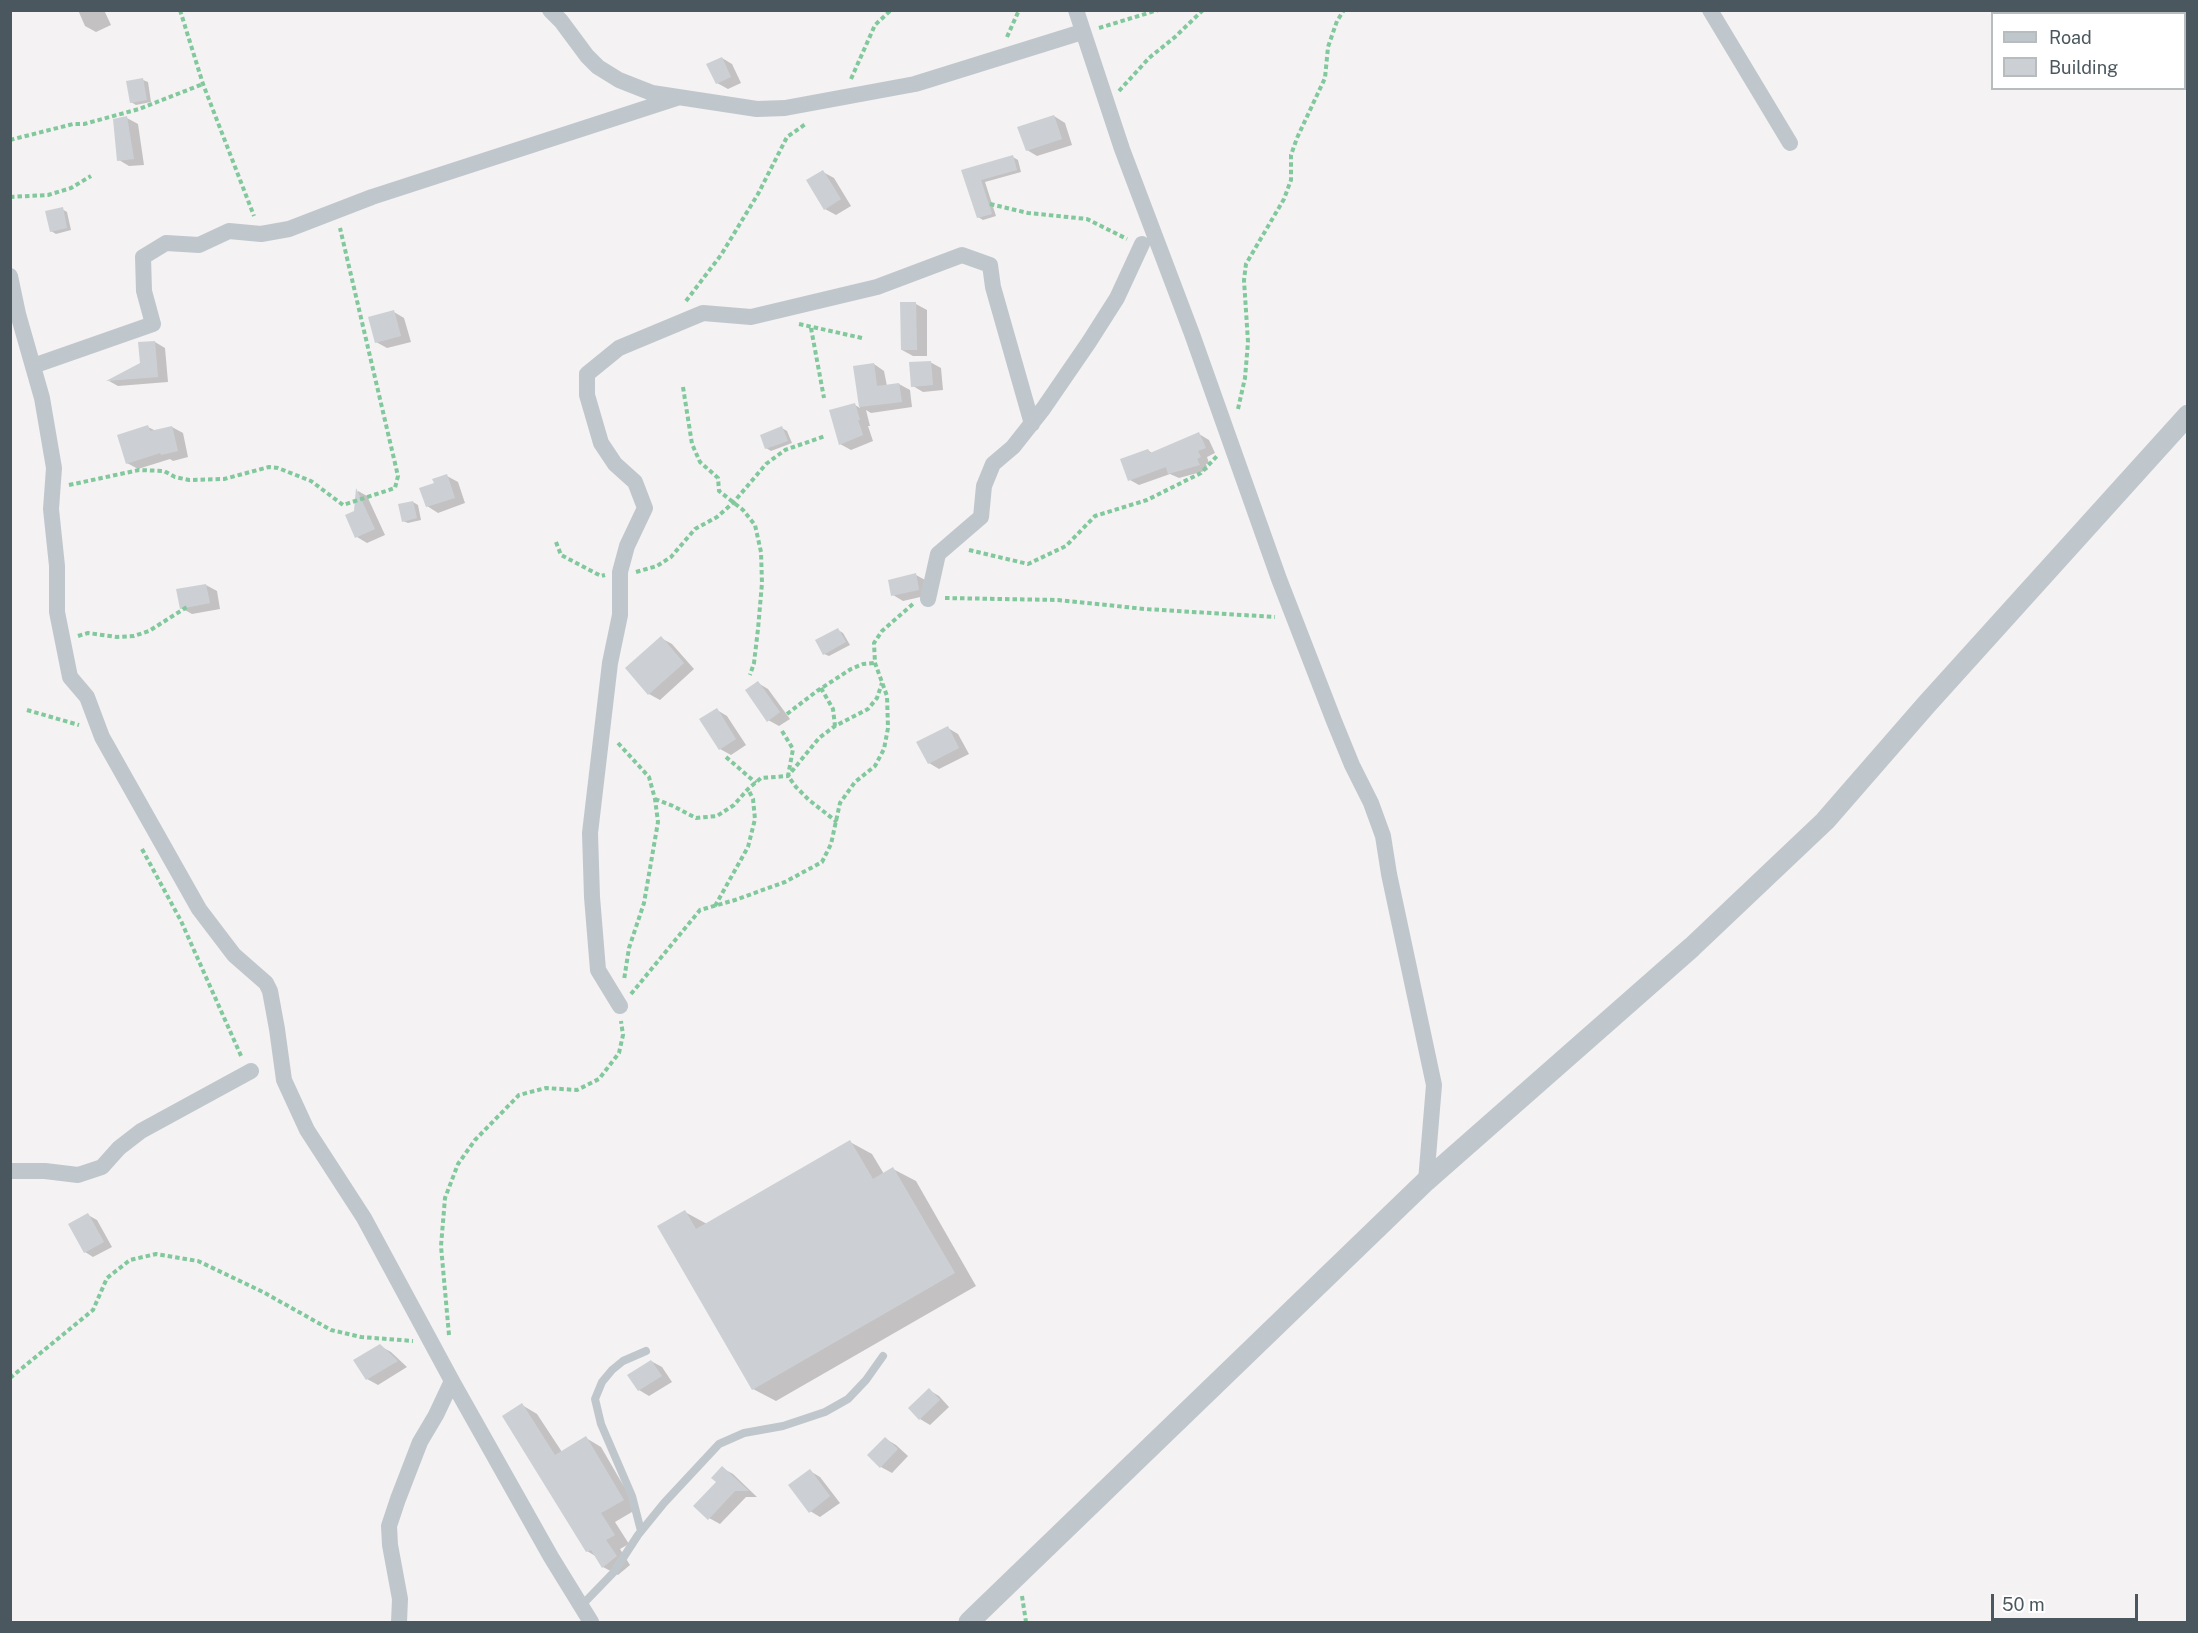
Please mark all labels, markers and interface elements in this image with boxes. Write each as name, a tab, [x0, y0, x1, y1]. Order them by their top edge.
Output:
legend	[1991, 12, 2186, 90]
text: Road	[2049, 27, 2092, 48]
text: Building	[2049, 57, 2118, 78]
scale bar	[1994, 1582, 2141, 1620]
text: 50 m	[2002, 1594, 2045, 1615]

